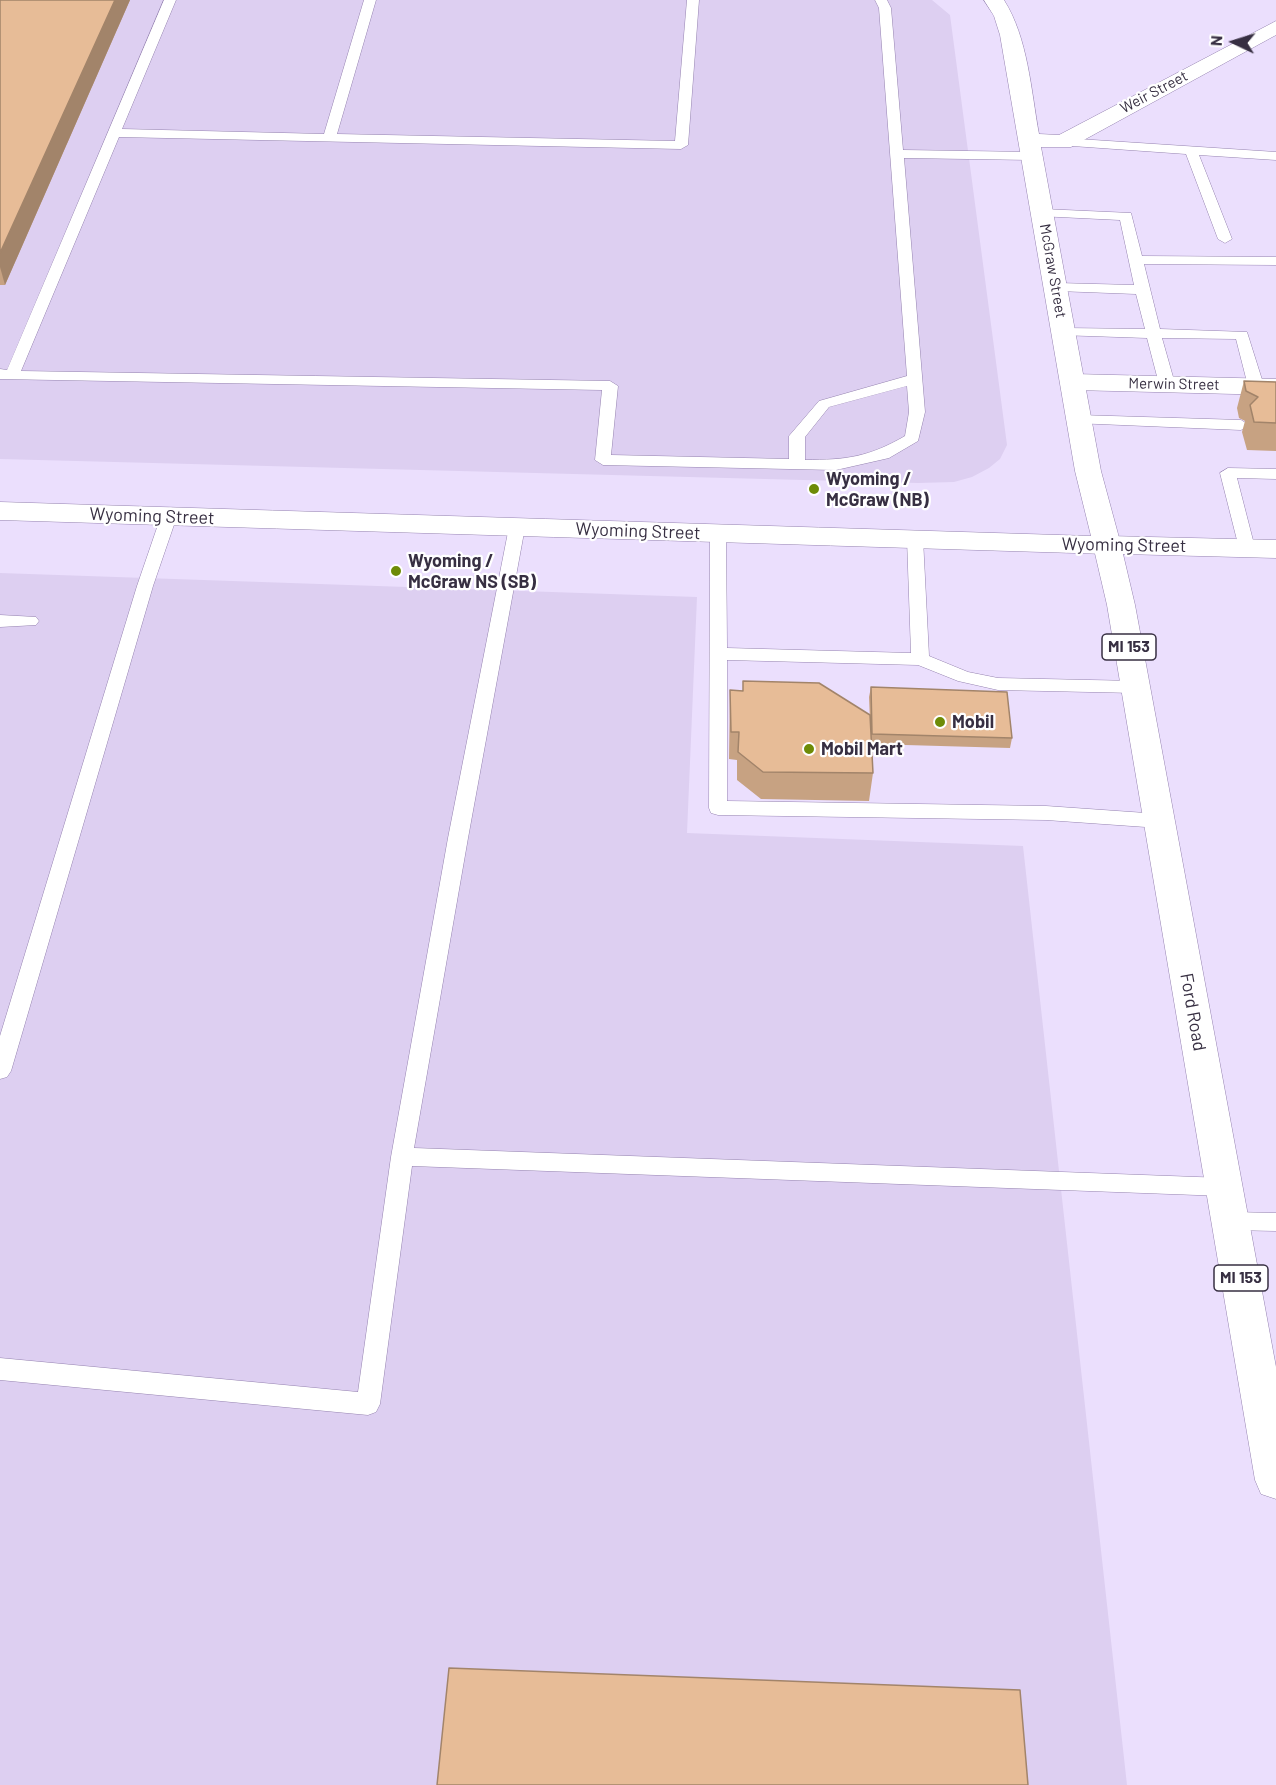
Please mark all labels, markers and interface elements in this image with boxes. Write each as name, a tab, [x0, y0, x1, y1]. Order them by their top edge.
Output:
north arrow	[1204, 12, 1264, 72]
text: N	[1206, 35, 1225, 47]
street label: Weir Street	[1117, 67, 1191, 117]
street label: McGraw Street	[1036, 222, 1070, 320]
street label: Merwin Street	[1128, 374, 1220, 394]
place label: Wyoming / McGraw (NB)	[826, 468, 929, 510]
marker: Wyoming / McGraw (NB)	[807, 482, 821, 496]
street label: Wyoming Street	[89, 503, 215, 529]
street label: Wyoming Street	[575, 518, 701, 544]
street label: Wyoming Street	[1061, 533, 1187, 557]
place label: Wyoming / McGraw NS (SB)	[408, 550, 536, 592]
marker: Wyoming / McGraw NS (SB)	[389, 564, 403, 578]
road number: MI 153	[1102, 634, 1156, 660]
place label: Mobil	[952, 711, 994, 733]
marker: Mobil	[933, 715, 947, 729]
place label: Mobil Mart	[821, 738, 903, 760]
marker: Mobil Mart	[802, 742, 816, 756]
street label: Ford Road	[1176, 971, 1210, 1053]
road number: MI 153	[1214, 1265, 1268, 1291]

